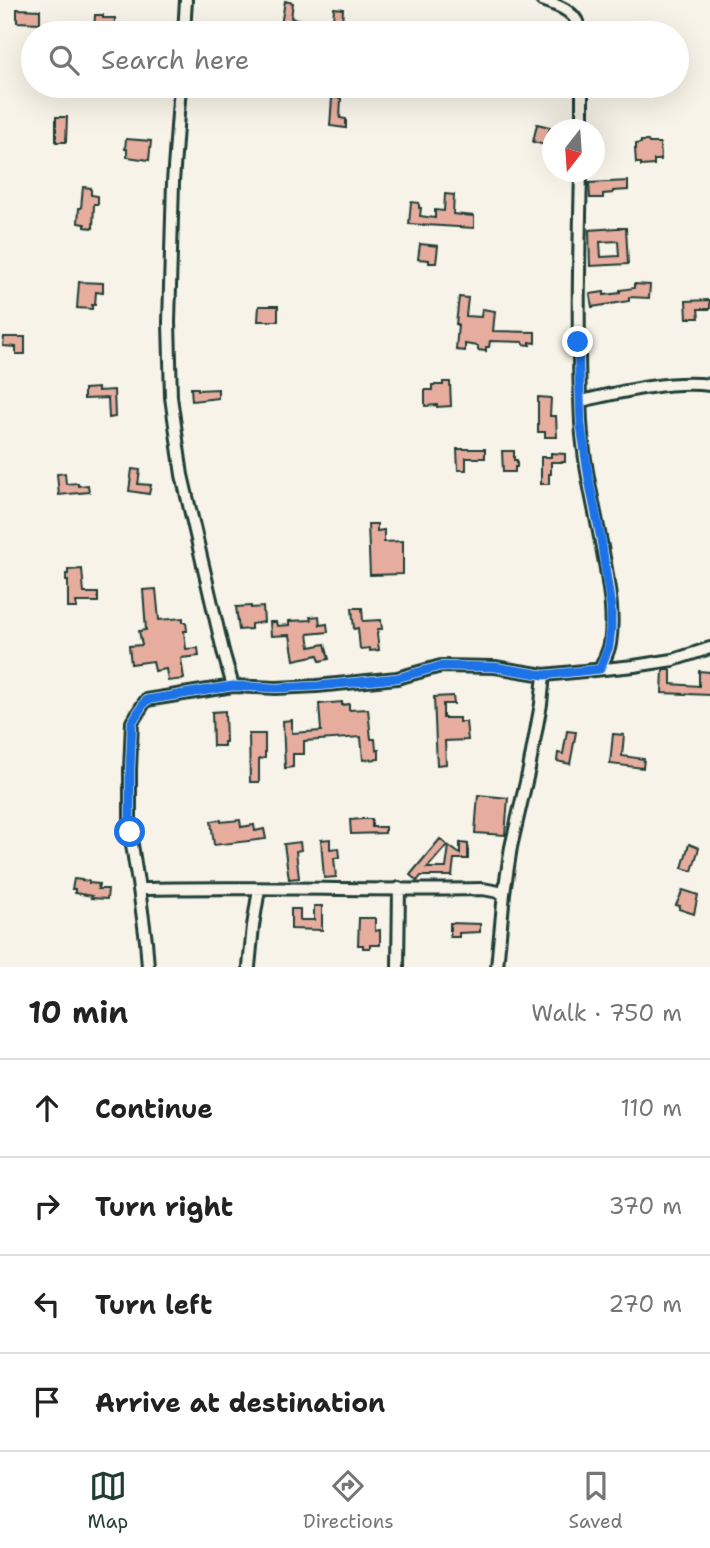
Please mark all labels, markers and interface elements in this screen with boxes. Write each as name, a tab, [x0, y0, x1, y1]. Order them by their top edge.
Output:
search box	[21, 21, 689, 98]
icon: search	[45, 41, 83, 79]
text: Search here	[101, 42, 250, 77]
north arrow	[542, 119, 605, 182]
route end	[562, 326, 593, 357]
route start	[114, 816, 145, 847]
text: 10 min	[28, 992, 128, 1033]
text: Walk · 750 m	[531, 998, 682, 1028]
icon: ahead	[28, 1089, 66, 1127]
text: Continue	[95, 1091, 213, 1126]
text: 110 m	[620, 1093, 682, 1123]
icon: right	[28, 1187, 66, 1225]
text: Turn right	[95, 1189, 233, 1224]
text: 370 m	[609, 1191, 682, 1221]
icon: left	[28, 1285, 66, 1323]
text: Turn left	[95, 1287, 212, 1322]
text: 270 m	[608, 1289, 682, 1319]
icon: arrive	[28, 1383, 66, 1421]
text: Arrive at destination	[95, 1385, 385, 1420]
tab: Map	[87, 1467, 128, 1534]
tab: Directions	[303, 1467, 394, 1534]
tab: Saved	[569, 1467, 623, 1534]

